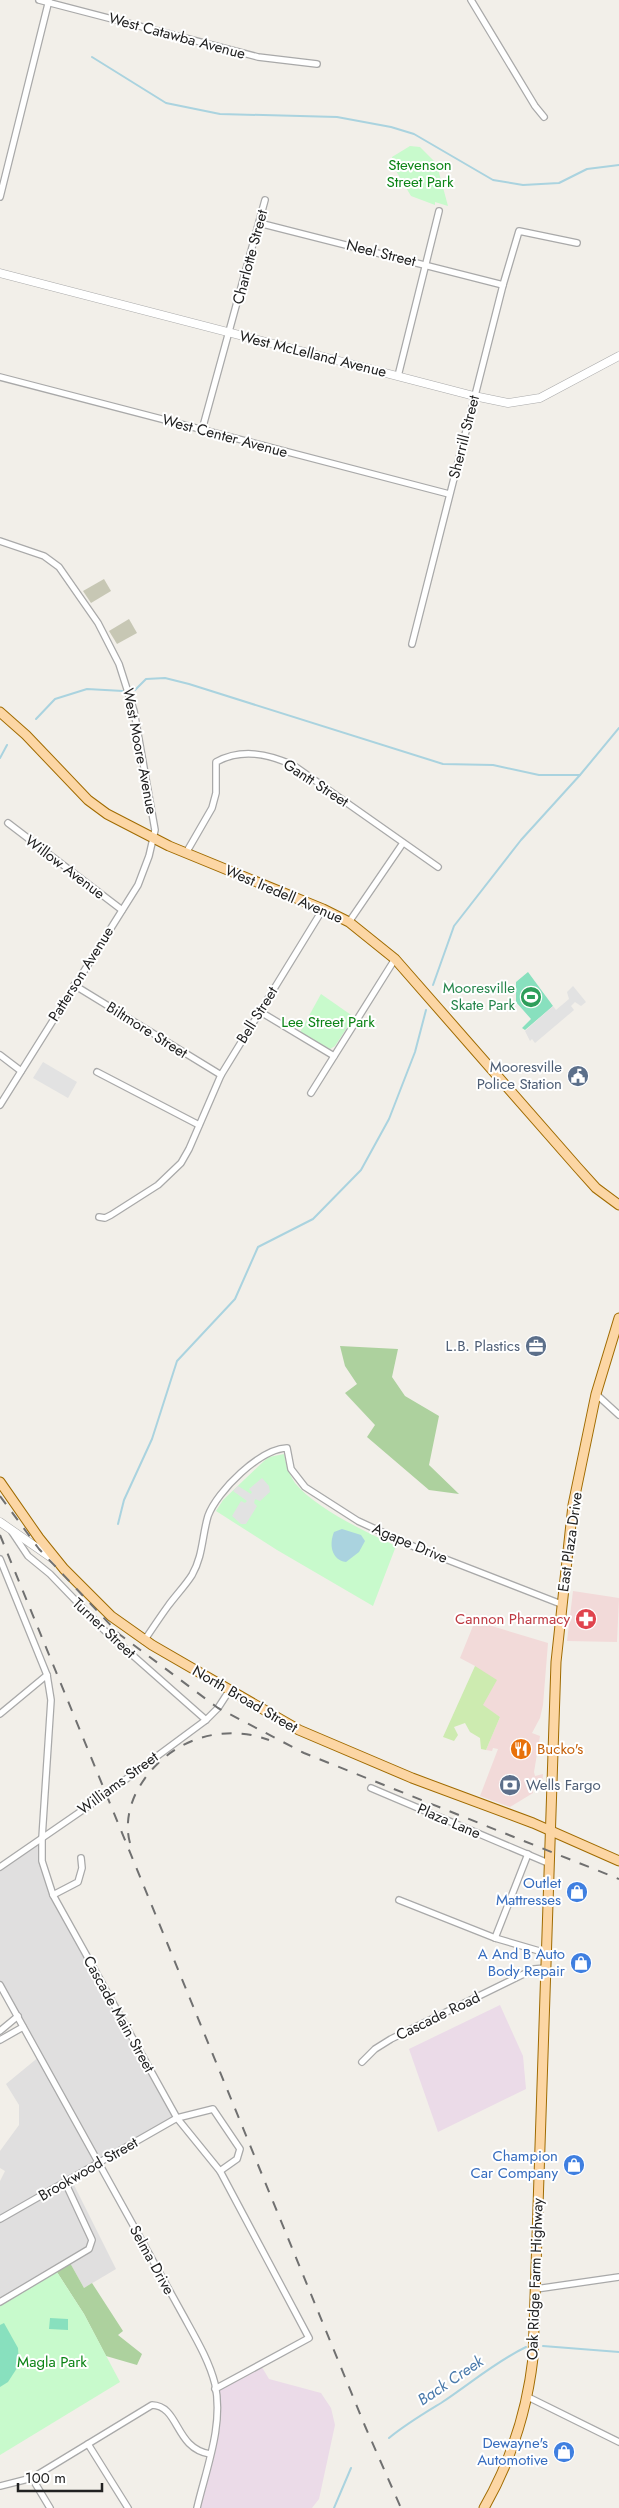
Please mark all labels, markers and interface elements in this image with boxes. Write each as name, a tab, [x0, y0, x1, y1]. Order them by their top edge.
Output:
street label: West Catawba Avenue	[106, 7, 248, 65]
park label: Stevenson Street Park	[386, 154, 454, 193]
street label: Charlotte Street	[227, 207, 273, 307]
street label: Neel Street	[344, 234, 418, 272]
street label: West McLelland Avenue	[237, 325, 389, 383]
street label: Sherrill Street	[443, 393, 485, 481]
street label: West Center Avenue	[160, 409, 290, 463]
street label: West Moore Avenue	[117, 686, 163, 816]
street label: Gantt Street	[279, 754, 353, 813]
street label: Willow Avenue	[20, 830, 110, 905]
street label: West Iredell Avenue	[222, 859, 347, 929]
street label: Patterson Avenue	[43, 922, 119, 1026]
place label: Mooresville Skate Park	[443, 977, 515, 1016]
street label: Bell Street	[231, 982, 283, 1048]
sports icon: Mooresville Skate Park	[519, 985, 543, 1009]
street label: Biltmore Street	[102, 996, 192, 1064]
park label: Lee Street Park	[281, 1011, 375, 1033]
place label: Mooresville Police Station	[477, 1056, 562, 1095]
public building icon: Mooresville Police Station	[566, 1064, 590, 1088]
office icon: L.B. Plastics	[524, 1334, 548, 1358]
place label: L.B. Plastics	[446, 1335, 520, 1357]
street label: East Plaza Drive	[552, 1490, 588, 1593]
street label: Agape Drive	[369, 1517, 451, 1569]
street label: Turner Street	[67, 1593, 141, 1664]
pharmacy icon: Cannon Pharmacy	[574, 1607, 598, 1631]
place label: Cannon Pharmacy	[455, 1608, 570, 1630]
street label: North Broad Street	[188, 1660, 302, 1738]
restaurant icon: Bucko's	[509, 1737, 533, 1761]
place label: Bucko's	[537, 1738, 583, 1760]
street label: Williams Street	[73, 1746, 163, 1820]
bank icon: Wells Fargo	[498, 1773, 522, 1797]
place label: Wells Fargo	[526, 1774, 601, 1796]
street label: Plaza Lane	[414, 1798, 484, 1844]
place label: Outlet Mattresses	[496, 1872, 561, 1911]
shop icon: Outlet Mattresses	[565, 1880, 589, 1904]
place label: A And B Auto Body Repair	[478, 1943, 566, 1982]
shop icon: A And B Auto Body Repair	[569, 1951, 593, 1975]
street label: Cascade Main Street	[78, 1952, 160, 2077]
street label: Cascade Road	[392, 1986, 484, 2046]
street label: Brookwood Street	[34, 2131, 142, 2206]
place label: Champion Car Company	[471, 2145, 558, 2184]
shop icon: Champion Car Company	[562, 2153, 586, 2177]
street label: Oak Ridge Farm Highway	[521, 2197, 549, 2360]
street label: Selma Drive	[124, 2221, 180, 2299]
water label: Back Creek	[413, 2349, 489, 2411]
park label: Magla Park	[17, 2351, 87, 2373]
place label: Dewayne's Automotive	[477, 2432, 548, 2471]
shop icon: Dewayne's Automotive	[552, 2440, 576, 2464]
scale bar	[18, 2460, 101, 2492]
text: 100 m	[25, 2467, 66, 2489]

